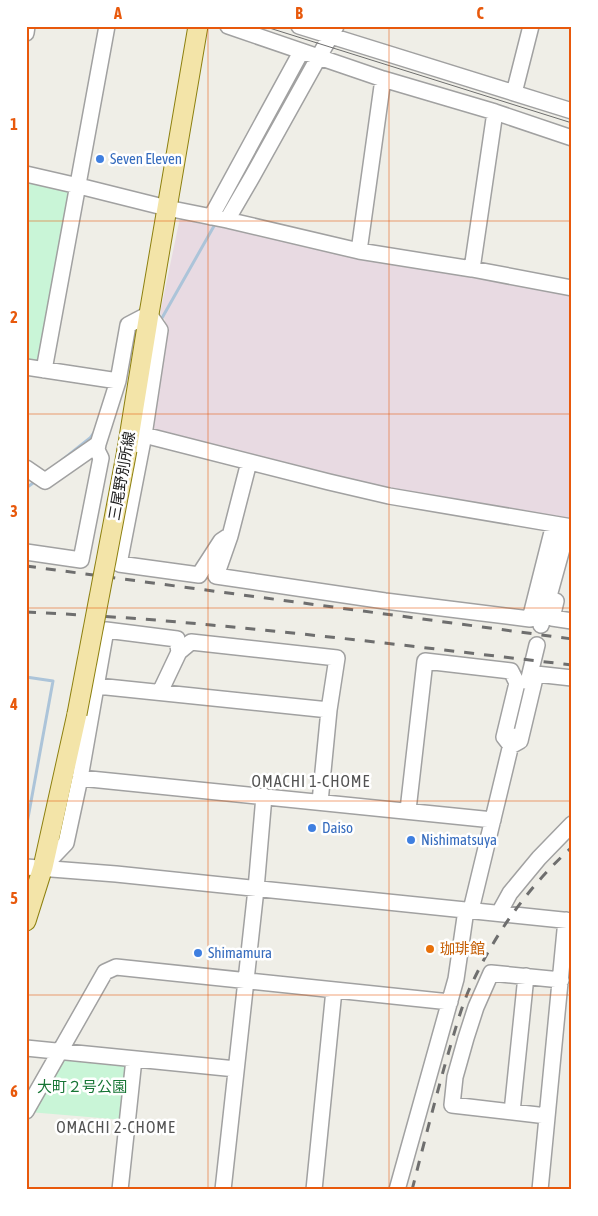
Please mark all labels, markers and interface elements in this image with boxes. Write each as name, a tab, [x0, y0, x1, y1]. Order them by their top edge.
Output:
text: A	[113, 4, 122, 22]
text: B	[295, 4, 303, 22]
text: C	[476, 4, 484, 22]
text: 1	[10, 115, 18, 133]
place label: Seven Eleven	[110, 150, 182, 167]
marker: Seven Eleven	[94, 153, 106, 165]
text: 2	[10, 308, 18, 326]
street label: 三尾野別所線	[105, 430, 138, 522]
text: 3	[10, 502, 18, 520]
text: 4	[9, 695, 18, 713]
district label: OMACHI 1-CHOME	[252, 772, 370, 790]
place label: Daiso	[322, 819, 353, 836]
marker: Daiso	[306, 822, 318, 834]
place label: Nishimatsuya	[421, 831, 497, 848]
marker: Nishimatsuya	[405, 834, 417, 846]
text: 5	[10, 889, 18, 907]
place label: 珈琲館	[440, 940, 485, 957]
marker: 珈琲館	[424, 943, 436, 955]
place label: Shimamura	[208, 944, 272, 961]
marker: Shimamura	[192, 947, 204, 959]
park label: 大町２号公園	[37, 1078, 127, 1095]
text: 6	[10, 1082, 18, 1100]
district label: OMACHI 2-CHOME	[56, 1118, 176, 1136]

